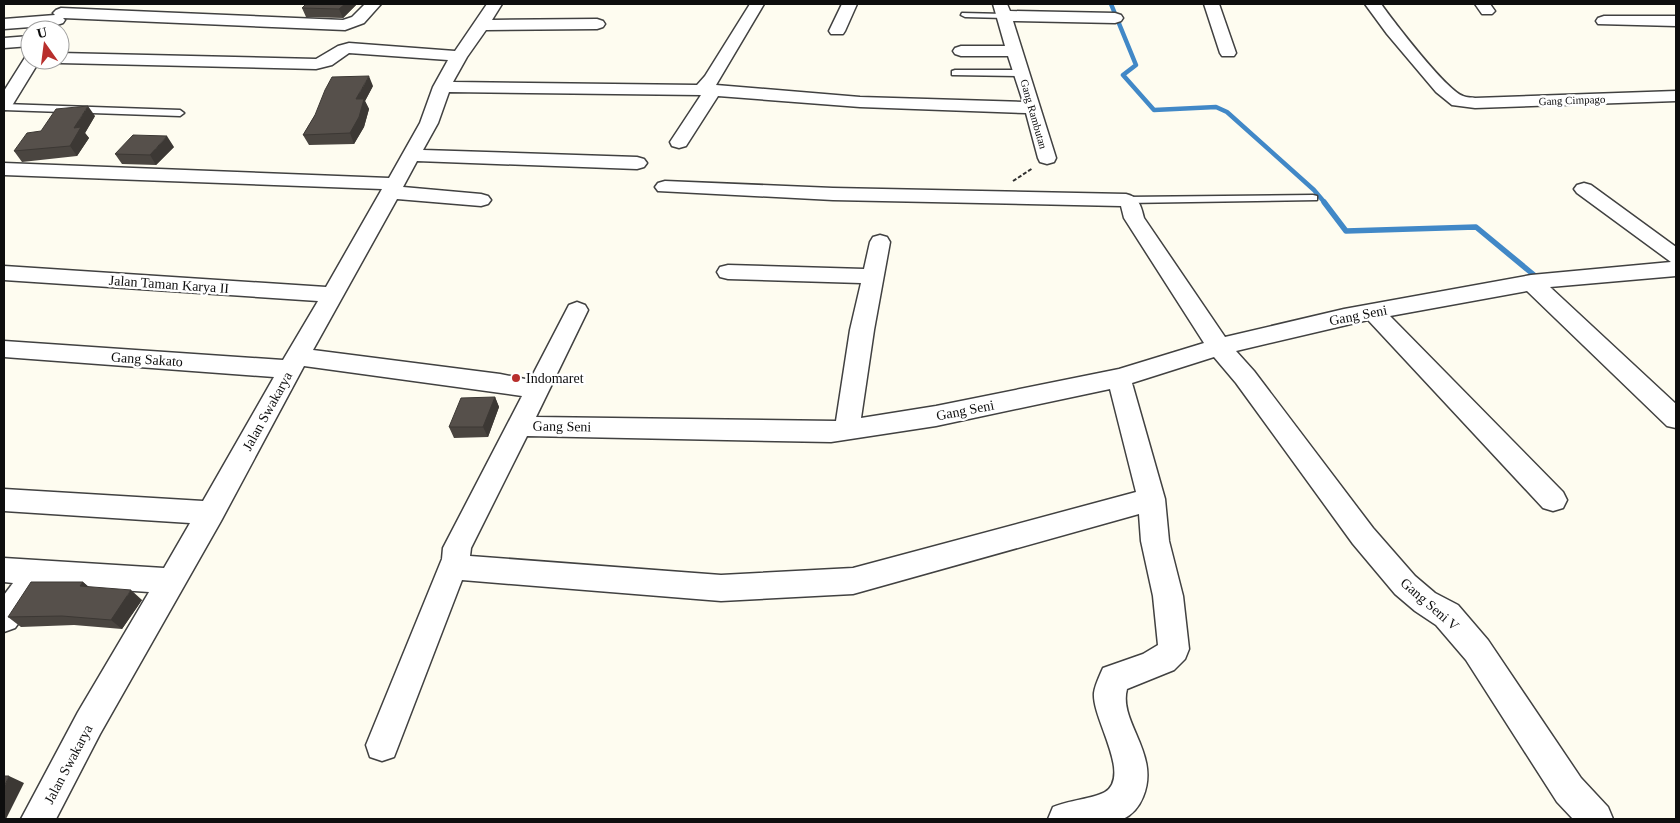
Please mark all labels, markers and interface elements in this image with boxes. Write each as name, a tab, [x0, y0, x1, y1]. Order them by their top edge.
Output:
north arrow	[20, 20, 70, 70]
text: U	[35, 24, 49, 41]
street label: Gang Rambutan	[1018, 78, 1050, 151]
street label: Gang Cimpago	[1538, 93, 1606, 107]
street label: Jalan Taman Karya II	[108, 273, 230, 296]
street label: Gang Seni	[1328, 303, 1388, 328]
street label: Gang Sakato	[111, 350, 183, 369]
street label: Jalan Swakarya	[240, 369, 296, 453]
place label: Indomaret	[526, 371, 584, 386]
marker: Indomaret	[510, 372, 522, 384]
street label: Gang Seni	[935, 398, 995, 423]
street label: Gang Seni	[533, 418, 592, 435]
street label: Gang Seni V	[1398, 575, 1462, 634]
street label: Jalan Swakarya	[41, 721, 96, 806]

